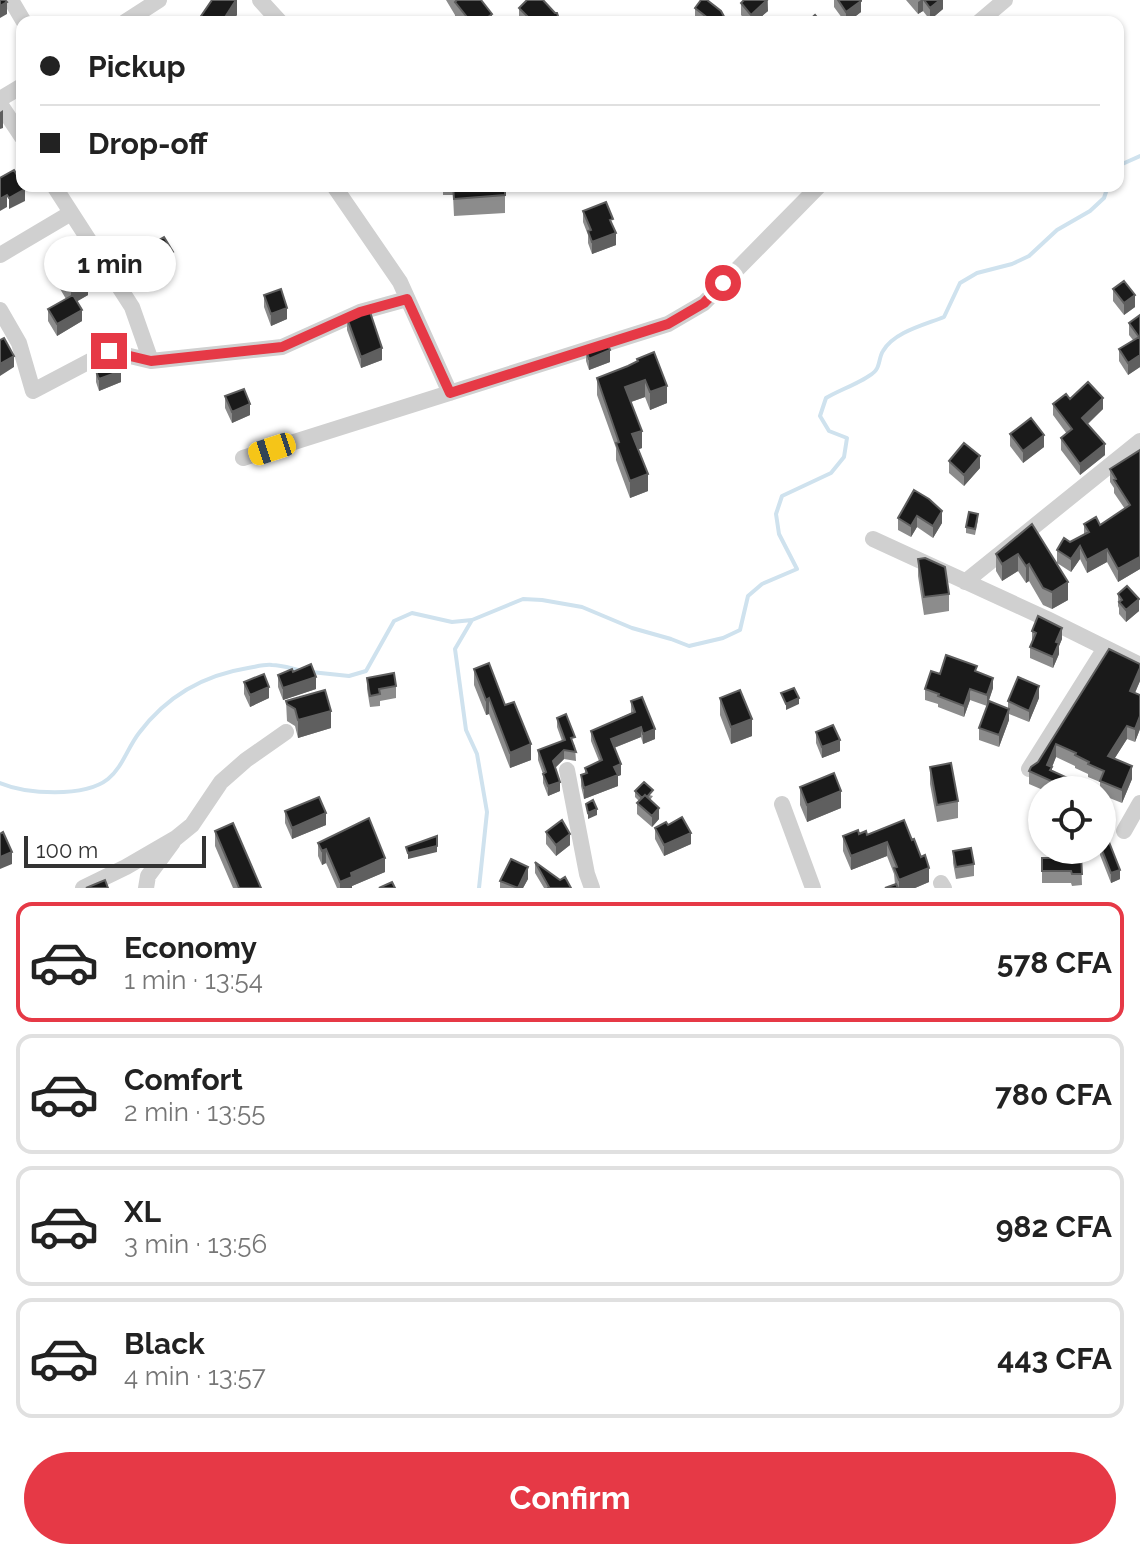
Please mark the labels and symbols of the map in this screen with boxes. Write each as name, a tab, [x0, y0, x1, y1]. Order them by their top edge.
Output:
callout: 1 min	[43, 235, 175, 291]
route start	[705, 265, 741, 301]
route end	[91, 333, 127, 369]
car	[245, 430, 299, 468]
scale bar	[24, 832, 206, 868]

